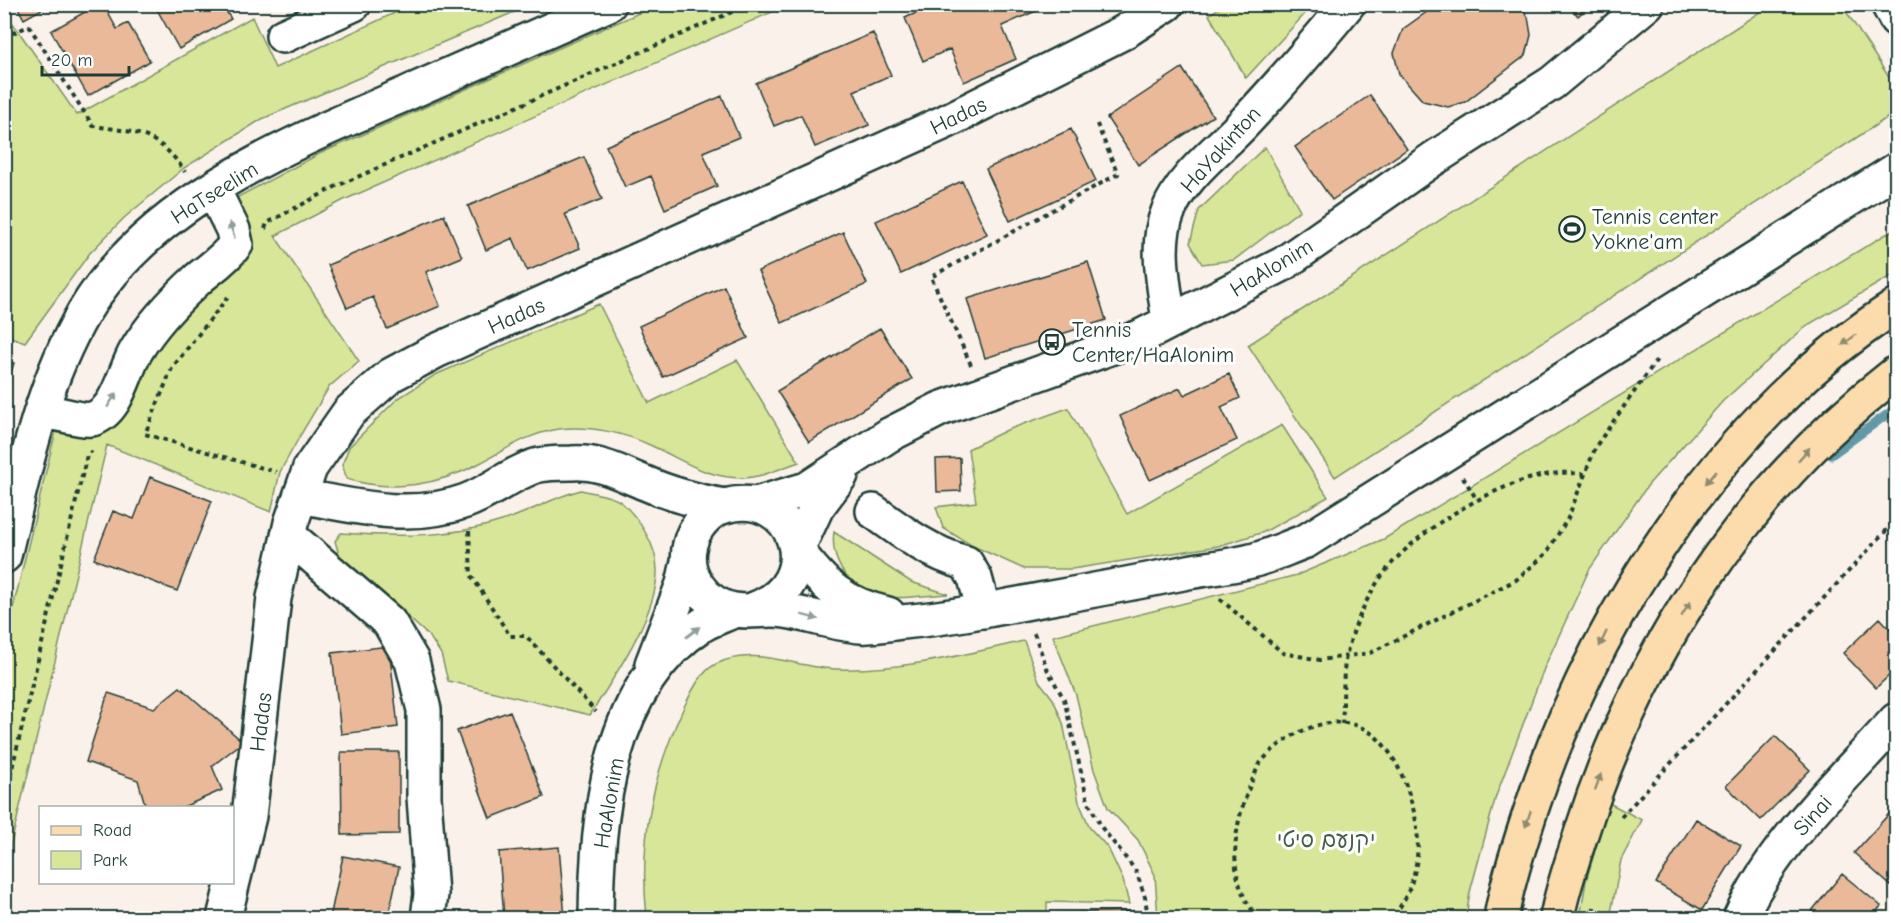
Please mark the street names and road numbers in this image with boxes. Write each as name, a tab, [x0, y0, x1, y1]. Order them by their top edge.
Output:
street label: Hadas	[926, 91, 991, 141]
street label: HaYakinton	[1175, 101, 1266, 198]
street label: HaTseelim	[166, 156, 263, 230]
street label: HaAlonim	[1225, 233, 1318, 303]
street label: Hadas	[484, 292, 549, 340]
street label: Hadas	[244, 691, 278, 753]
street label: HaAlonim	[588, 756, 630, 851]
street label: Sinai	[1788, 790, 1838, 841]

